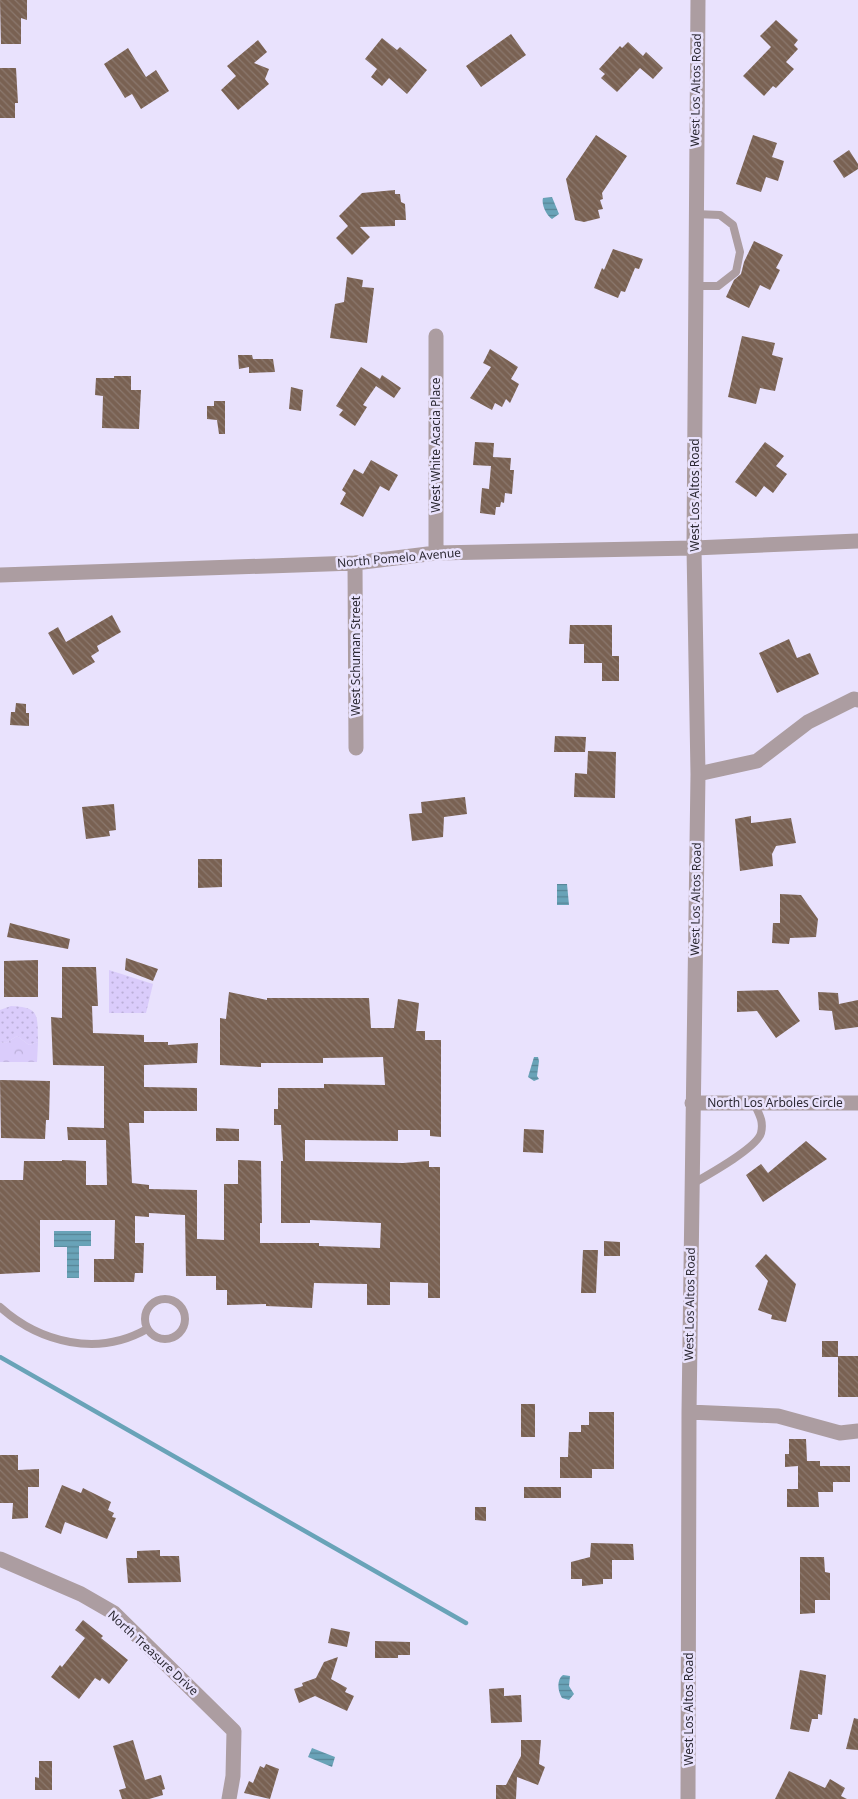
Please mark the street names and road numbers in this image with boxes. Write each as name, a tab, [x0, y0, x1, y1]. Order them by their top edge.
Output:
street label: West Los Altos Road	[686, 33, 705, 147]
street label: West White Acacia Place	[427, 377, 444, 513]
street label: West Los Altos Road	[686, 438, 703, 552]
street label: North Pomelo Avenue	[336, 544, 462, 571]
street label: West Schuman Street	[347, 595, 364, 716]
street label: West Los Altos Road	[686, 842, 705, 956]
street label: North Los Arboles Circle	[707, 1094, 843, 1111]
street label: West Los Altos Road	[680, 1247, 699, 1361]
street label: North Treasure Drive	[104, 1606, 202, 1699]
street label: West Los Altos Road	[680, 1652, 697, 1766]

